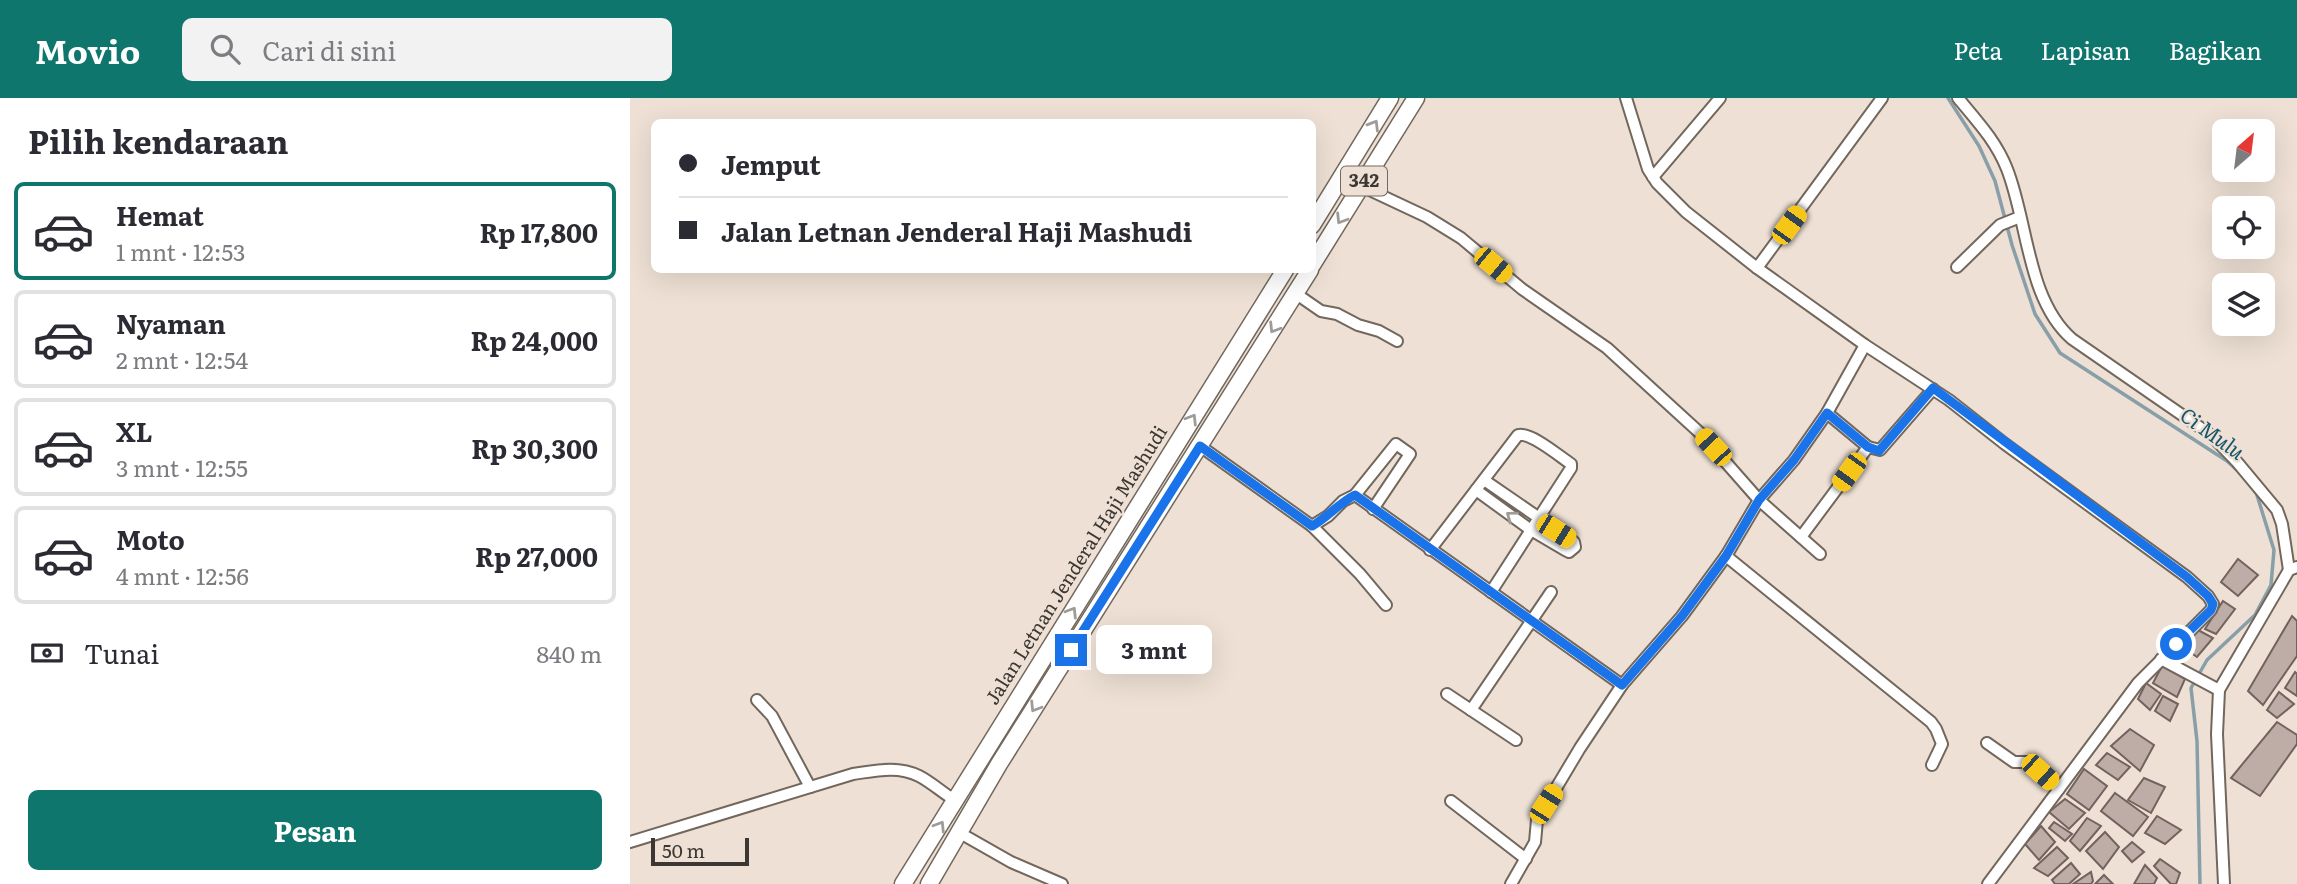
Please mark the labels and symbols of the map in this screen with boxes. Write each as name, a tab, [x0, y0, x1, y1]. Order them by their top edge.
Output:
north arrow	[2212, 119, 2275, 182]
one-way arrow	[1365, 120, 1378, 133]
road number: 342	[1341, 166, 1387, 196]
car	[1769, 202, 1810, 248]
one-way arrow	[1336, 211, 1349, 224]
car	[1471, 243, 1516, 287]
one-way arrow	[1269, 320, 1282, 333]
water label: Ci Mulu	[2175, 398, 2253, 466]
one-way arrow	[1184, 413, 1197, 426]
street label: Jalan Letnan Jenderal Haji Mashudi	[977, 419, 1173, 710]
car	[1691, 424, 1736, 470]
car	[1829, 449, 1870, 495]
car	[1533, 511, 1580, 551]
one-way arrow	[1506, 512, 1519, 524]
one-way arrow	[1063, 606, 1076, 619]
callout: 3 mnt	[1096, 626, 1211, 674]
route start	[2160, 628, 2192, 660]
route end	[1055, 634, 1087, 666]
one-way arrow	[1031, 699, 1044, 712]
car	[2018, 750, 2063, 794]
car	[1526, 781, 1567, 827]
one-way arrow	[932, 821, 945, 834]
scale bar	[651, 835, 749, 867]

